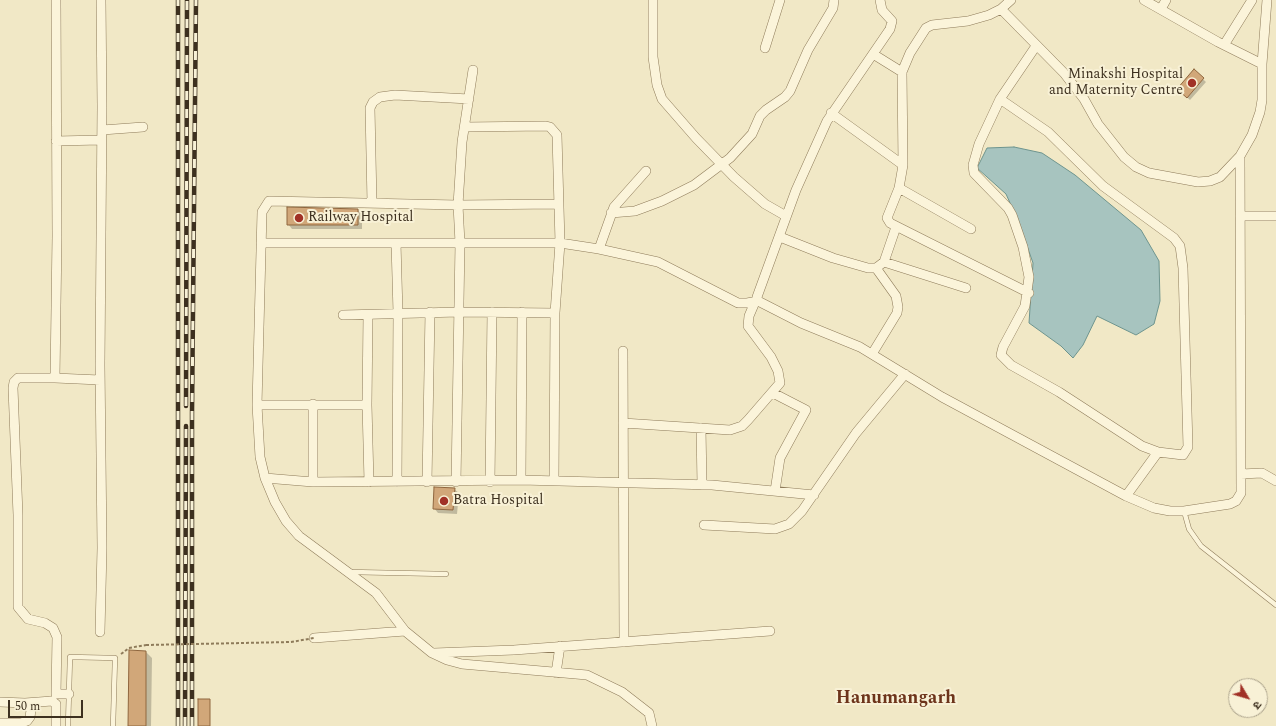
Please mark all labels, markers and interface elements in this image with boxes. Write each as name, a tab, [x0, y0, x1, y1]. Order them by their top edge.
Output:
place label: Minakshi Hospital and Maternity Centre	[1049, 67, 1183, 100]
marker: Minakshi Hospital and Maternity Centre	[1186, 77, 1198, 89]
place label: Railway Hospital	[308, 210, 413, 226]
marker: Railway Hospital	[293, 212, 305, 224]
place label: Batra Hospital	[453, 493, 543, 509]
marker: Batra Hospital	[438, 495, 450, 507]
north arrow	[1228, 678, 1268, 718]
district label: Hanumangarh	[836, 688, 956, 710]
scale bar	[10, 692, 85, 718]
text: 50 m	[15, 697, 40, 716]
text: उ	[1248, 697, 1266, 713]

